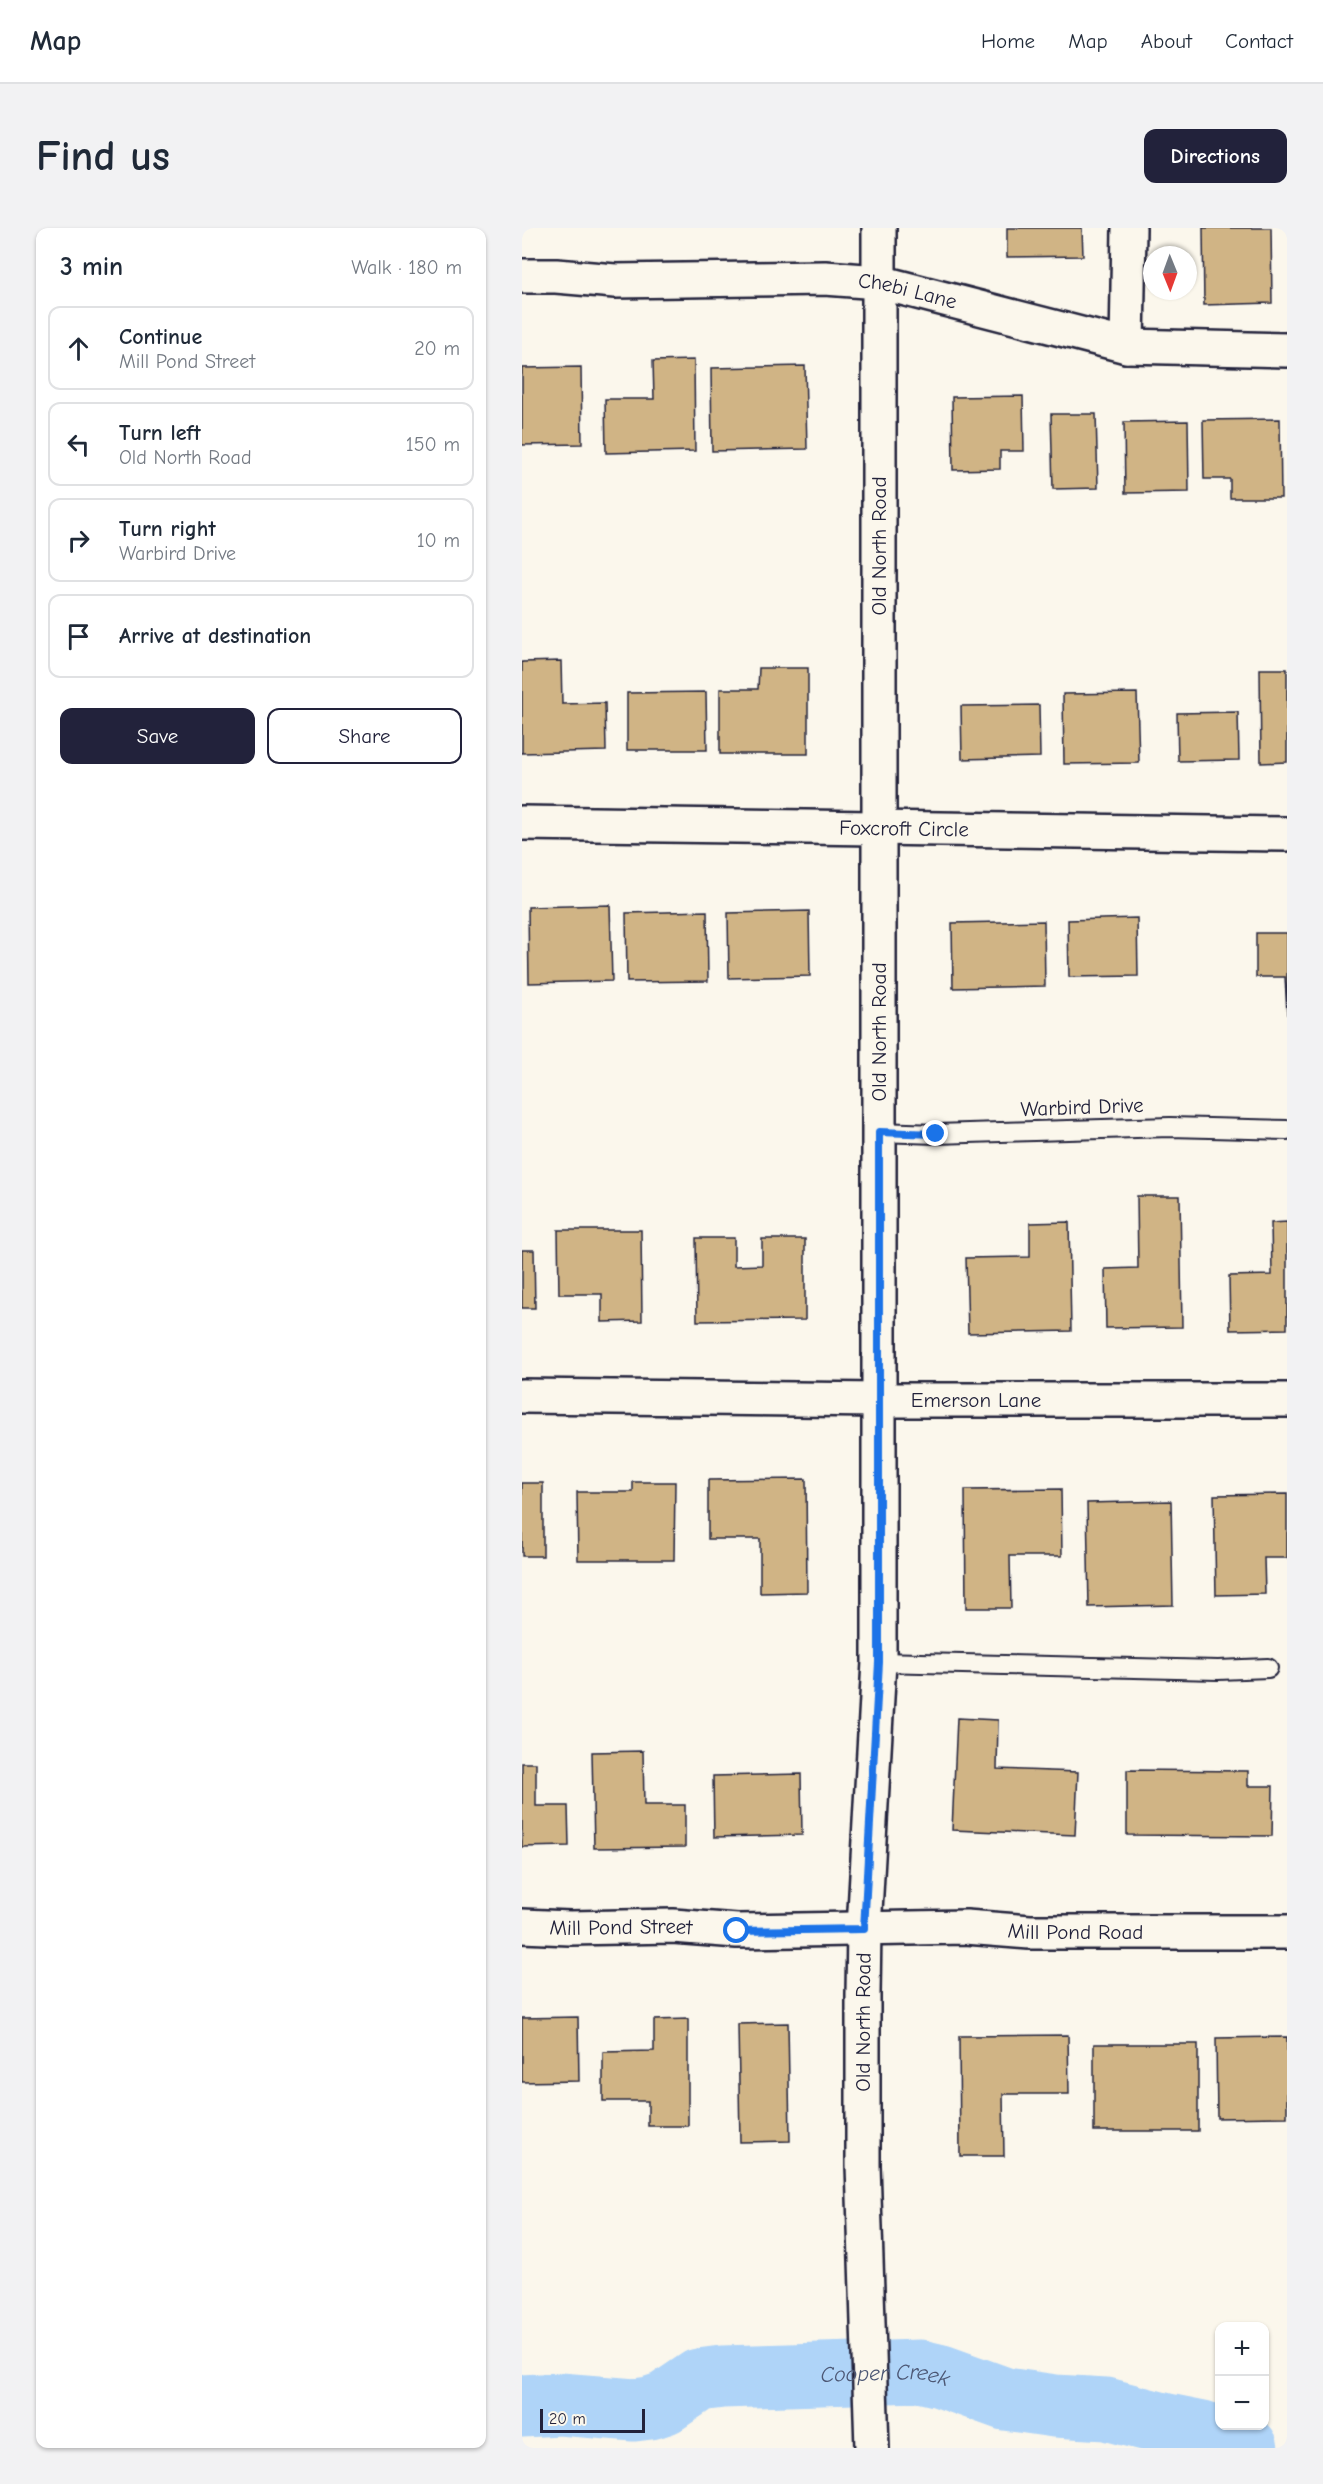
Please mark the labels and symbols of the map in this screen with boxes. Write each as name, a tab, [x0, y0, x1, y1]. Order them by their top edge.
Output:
north arrow	[1143, 246, 1197, 300]
street label: Chebi Lane	[857, 268, 960, 314]
street label: Old North Road	[867, 476, 891, 616]
street label: Foxcroft Circle	[839, 816, 969, 841]
street label: Old North Road	[867, 962, 891, 1102]
street label: Warbird Drive	[1020, 1093, 1144, 1121]
route end	[922, 1120, 948, 1146]
street label: Emerson Lane	[911, 1388, 1041, 1412]
street label: Mill Pond Street	[549, 1914, 694, 1940]
route start	[723, 1917, 749, 1943]
street label: Mill Pond Road	[1007, 1918, 1143, 1944]
street label: Old North Road	[851, 1952, 876, 2092]
water label: Cooper Creek	[820, 2359, 954, 2392]
scale bar	[540, 2406, 645, 2434]

